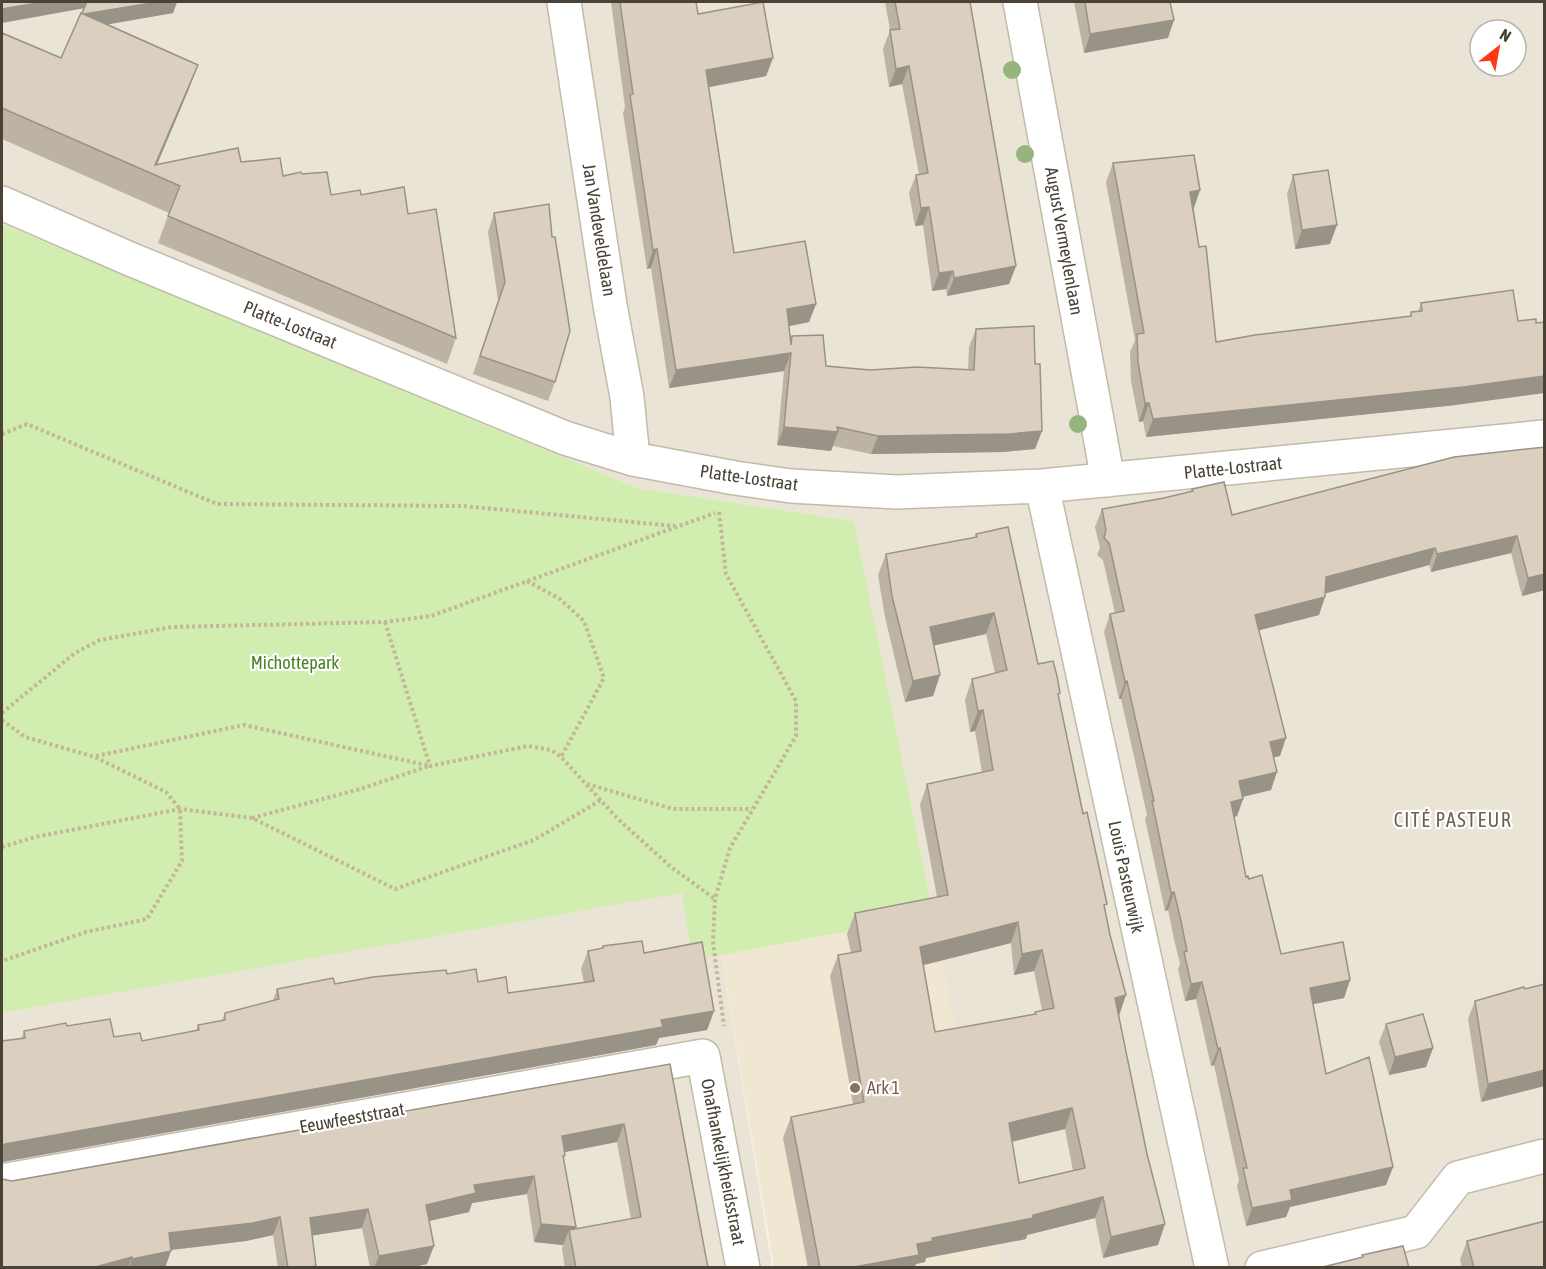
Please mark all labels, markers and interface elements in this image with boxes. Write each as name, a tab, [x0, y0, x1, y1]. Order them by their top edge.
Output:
north arrow	[1468, 18, 1528, 78]
text: N	[1497, 25, 1514, 45]
street label: Jan Vandeveldelaan	[579, 162, 620, 298]
street label: August Vermeylenlaan	[1041, 165, 1088, 317]
street label: Platte-Lostraat	[241, 296, 340, 353]
street label: Platte-Lostraat	[1183, 452, 1283, 483]
street label: Platte-Lostraat	[699, 460, 799, 495]
park label: Michottepark	[251, 652, 339, 673]
district label: CITÉ PASTEUR	[1394, 808, 1512, 831]
street label: Louis Pasteurwijk	[1104, 819, 1149, 935]
street label: Onafhankelijkheidsstraat	[697, 1077, 750, 1247]
place label: Ark 1	[867, 1077, 900, 1098]
marker: Ark 1	[848, 1081, 862, 1095]
street label: Eeuwfeeststraat	[298, 1098, 406, 1137]

